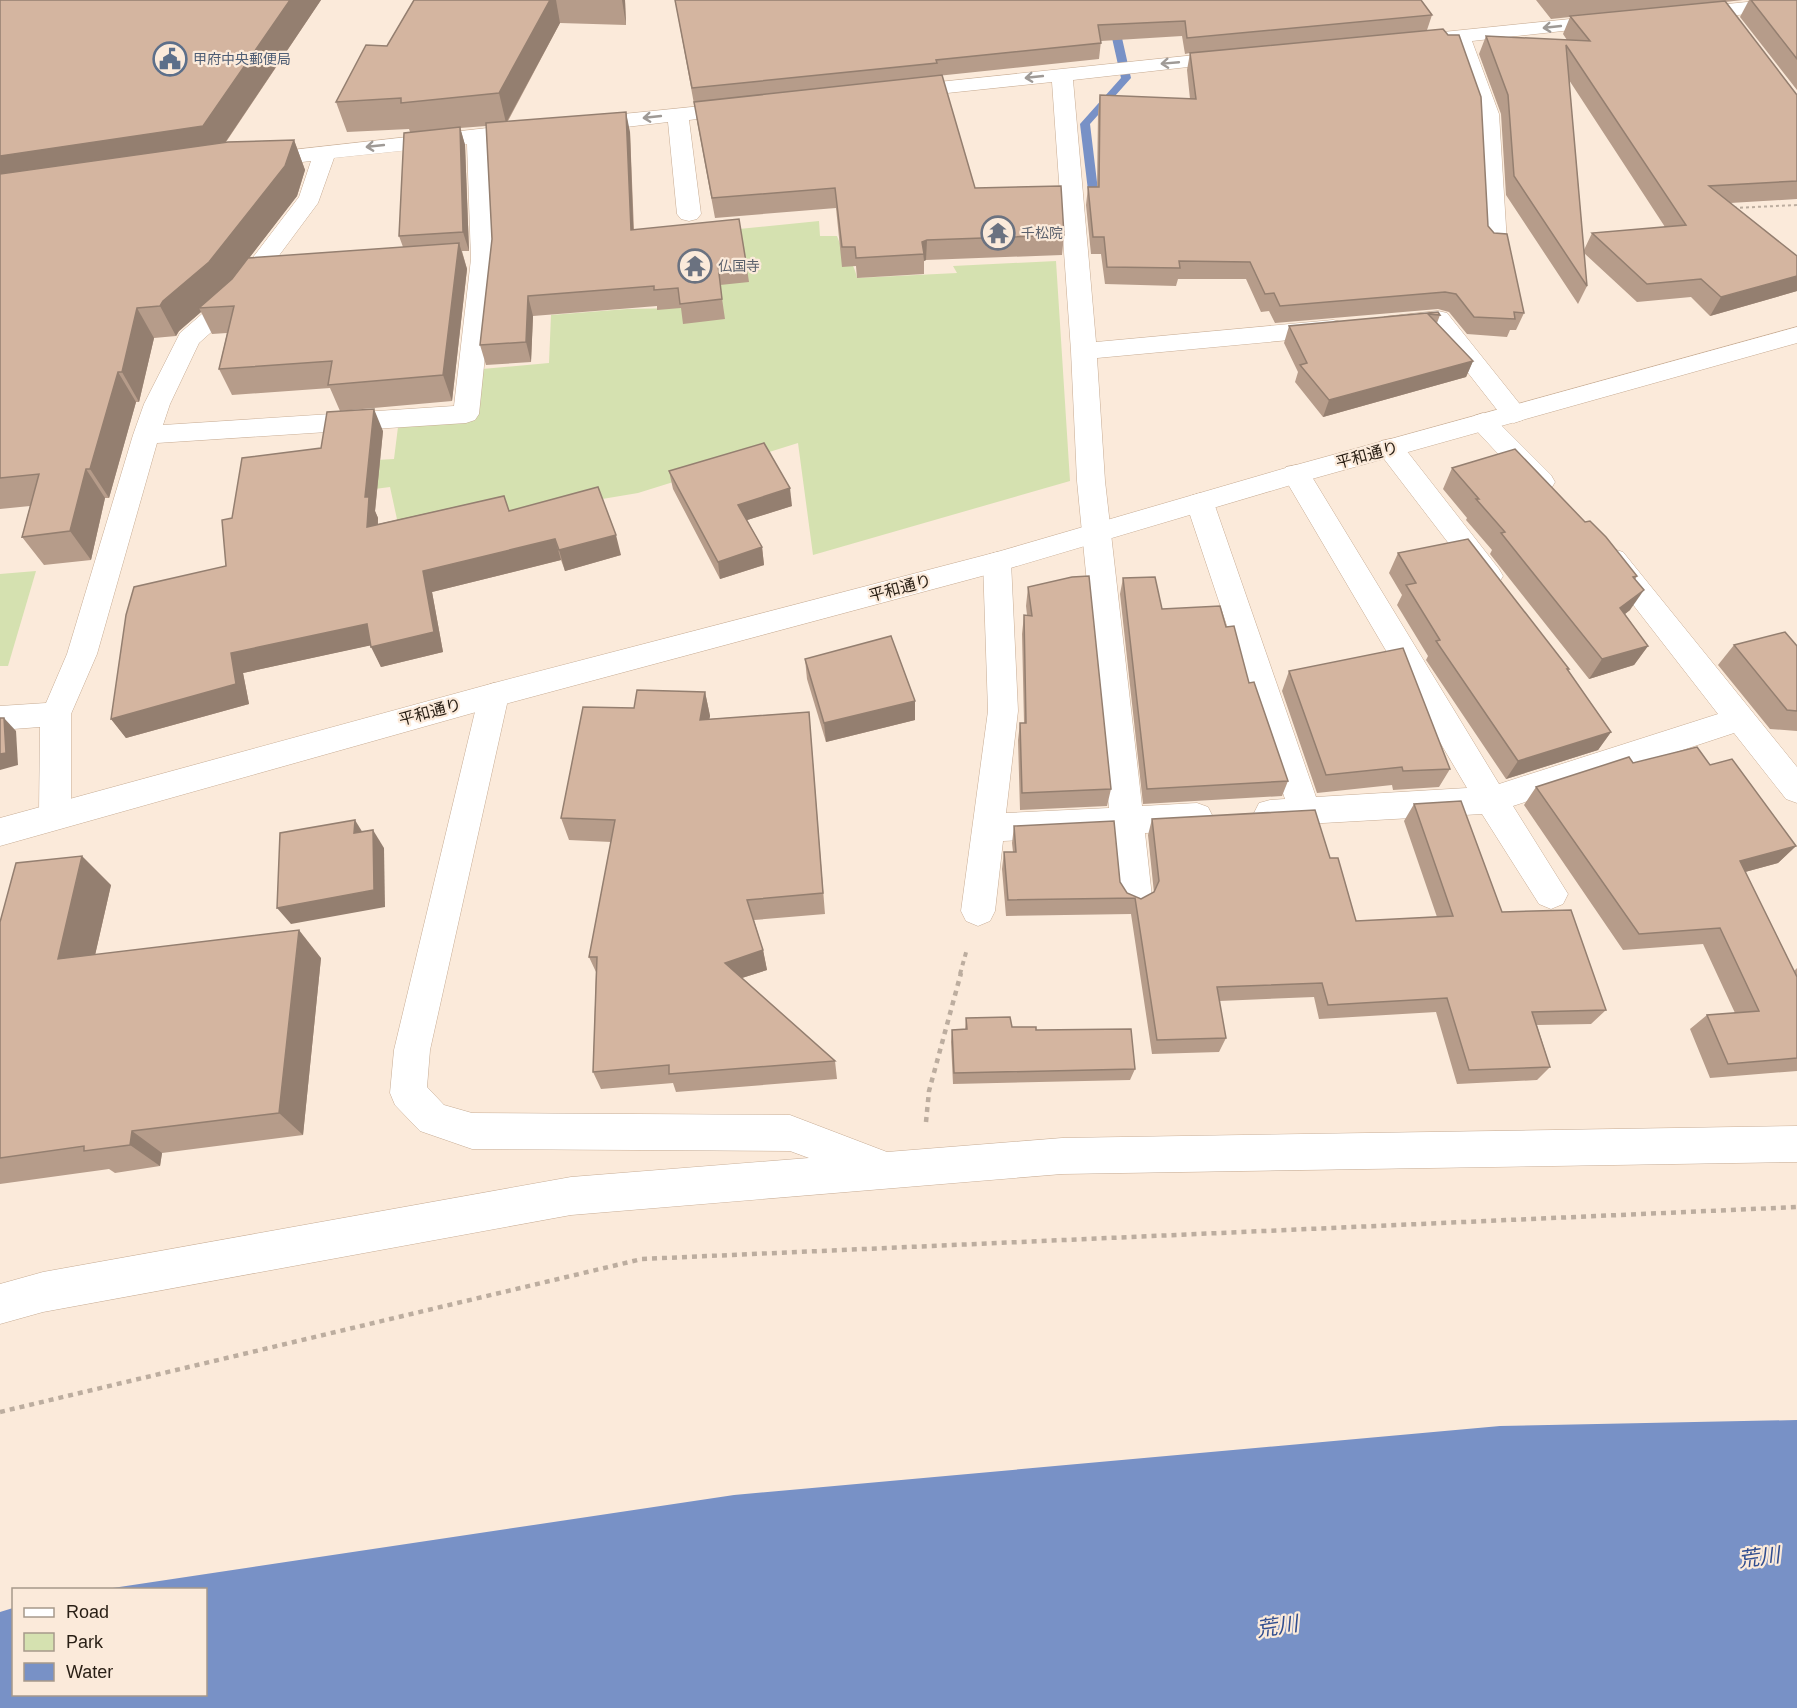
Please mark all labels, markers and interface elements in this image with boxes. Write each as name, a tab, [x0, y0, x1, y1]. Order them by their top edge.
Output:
one-way arrow	[1543, 22, 1563, 33]
public building icon: 甲府中央郵便局	[152, 41, 188, 77]
place label: 甲府中央郵便局	[193, 51, 291, 67]
one-way arrow	[1160, 58, 1180, 69]
one-way arrow	[1025, 71, 1045, 82]
one-way arrow	[643, 112, 663, 123]
one-way arrow	[366, 141, 385, 152]
temple icon: 千松院	[980, 215, 1016, 251]
place label: 千松院	[1021, 225, 1063, 241]
temple icon: 仏国寺	[677, 248, 713, 284]
place label: 仏国寺	[718, 258, 760, 274]
street label: 平和通り	[1334, 439, 1400, 471]
street label: 平和通り	[867, 572, 933, 604]
street label: 平和通り	[397, 696, 463, 728]
water label: 荒川	[1737, 1542, 1783, 1571]
legend	[12, 1588, 207, 1696]
text: Road	[66, 1602, 109, 1622]
water label: 荒川	[1254, 1611, 1302, 1641]
text: Park	[66, 1632, 104, 1652]
text: Water	[66, 1662, 113, 1682]

